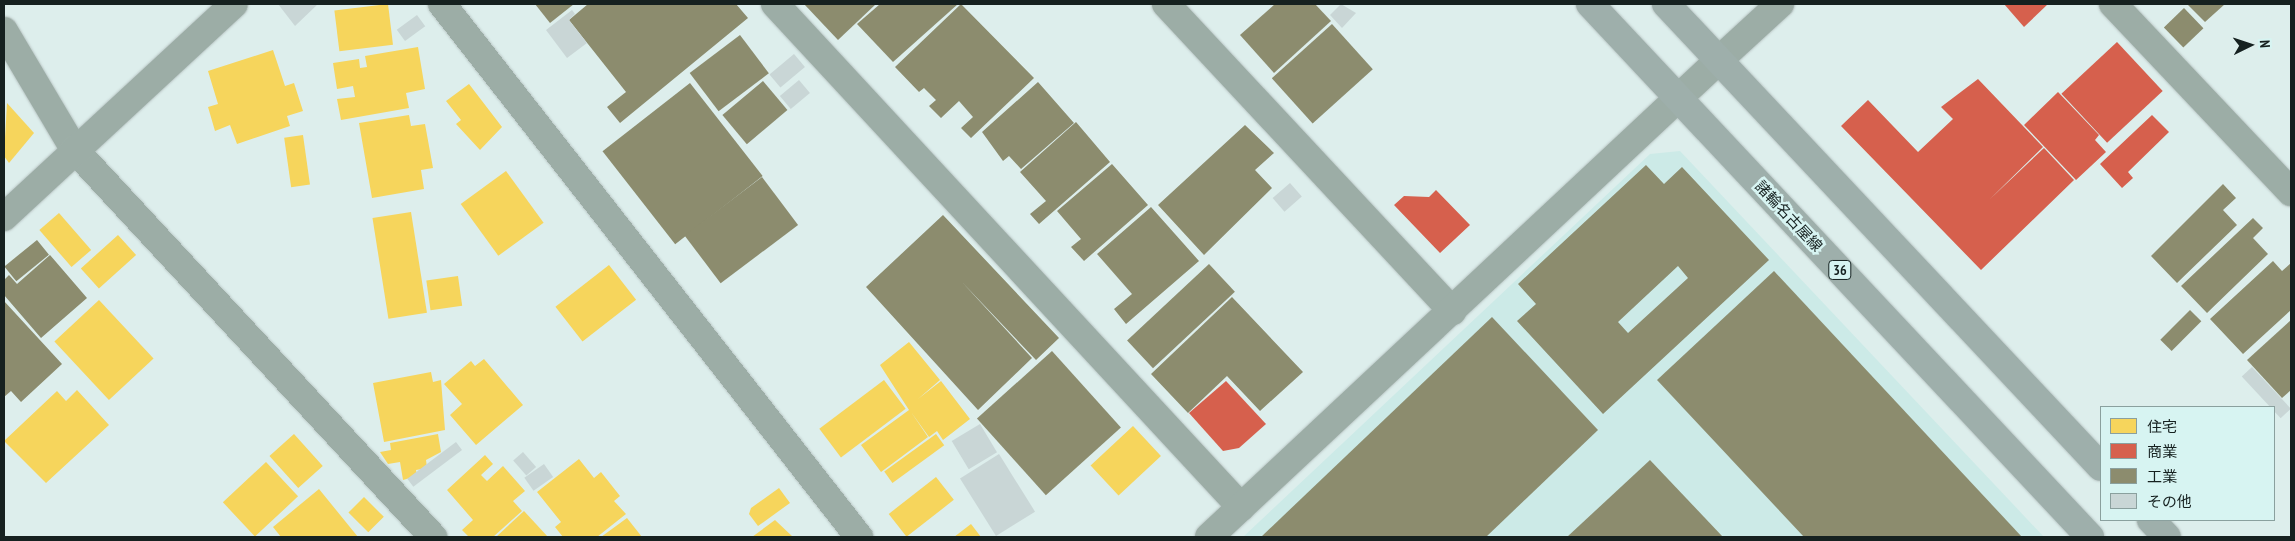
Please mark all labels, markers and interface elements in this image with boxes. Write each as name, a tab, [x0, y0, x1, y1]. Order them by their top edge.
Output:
north arrow	[2225, 20, 2275, 70]
text: N	[2256, 40, 2274, 48]
street label: 諸輪名古屋線	[1752, 177, 1826, 255]
road number: 36	[1828, 258, 1852, 282]
legend	[2100, 406, 2275, 521]
text: 住宅	[2147, 417, 2177, 436]
text: 商業	[2147, 442, 2177, 461]
text: 工業	[2147, 467, 2177, 486]
text: その他	[2147, 492, 2192, 511]

